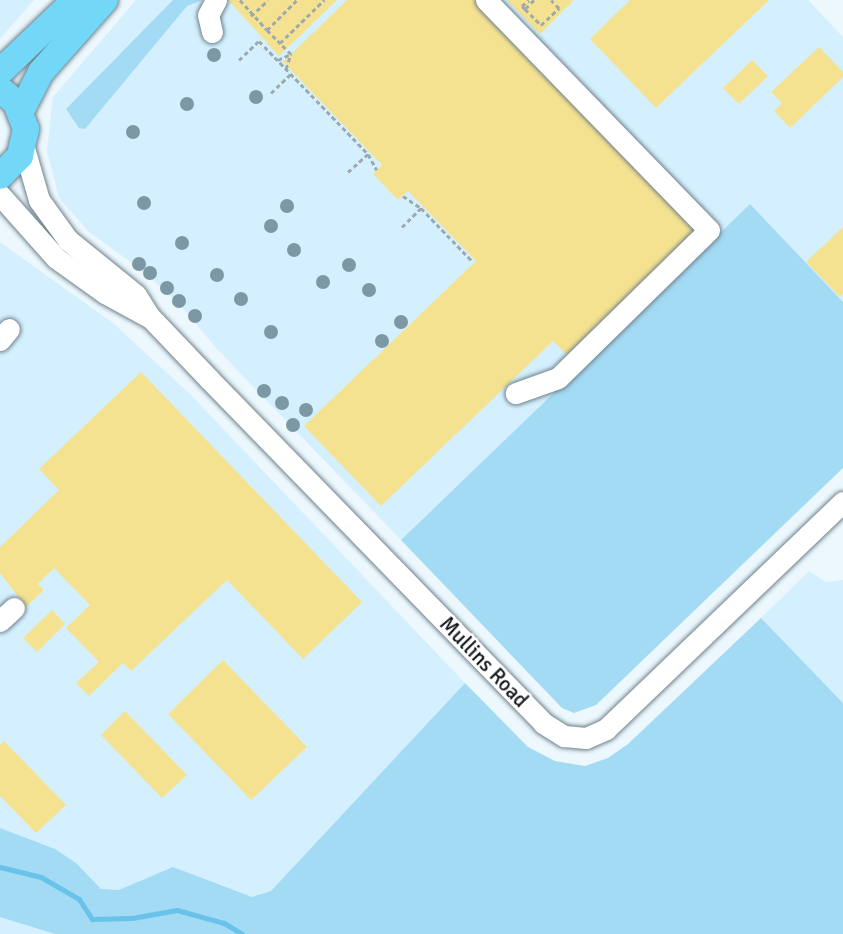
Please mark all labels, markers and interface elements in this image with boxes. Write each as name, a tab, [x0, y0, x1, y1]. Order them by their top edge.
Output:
street label: Mullins Road	[435, 611, 533, 713]

